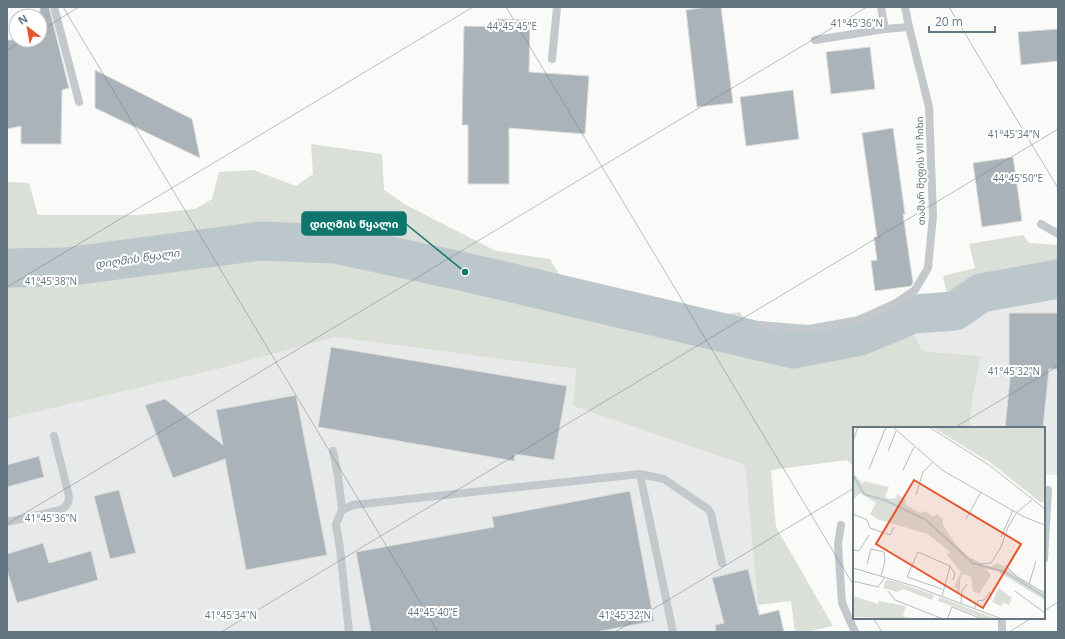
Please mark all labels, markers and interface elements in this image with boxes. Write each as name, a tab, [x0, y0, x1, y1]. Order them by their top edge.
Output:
north arrow	[8, 8, 48, 48]
scale bar	[929, 8, 995, 34]
text: N	[15, 10, 30, 28]
text: 20 m	[935, 13, 963, 30]
text: 41°45'36"N	[831, 16, 883, 30]
text: 44°45'45"E	[487, 19, 537, 33]
street label: თამარ მეფის VII ჩიხი	[912, 116, 928, 226]
text: 41°45'34"N	[988, 127, 1040, 141]
text: 44°45'50"E	[993, 171, 1043, 185]
callout: დიღმის წყალი	[302, 212, 406, 235]
text: დიღმის წყალი	[310, 216, 399, 231]
water label: დიღმის წყალი	[94, 245, 181, 271]
text: 41°45'38"N	[25, 274, 77, 288]
text: 41°45'32"N	[988, 364, 1040, 378]
inset map	[853, 427, 1045, 619]
text: 41°45'36"N	[25, 511, 77, 525]
text: 44°45'40"E	[408, 605, 458, 619]
text: 41°45'34"N	[205, 608, 257, 622]
text: 41°45'32"N	[599, 608, 651, 622]

